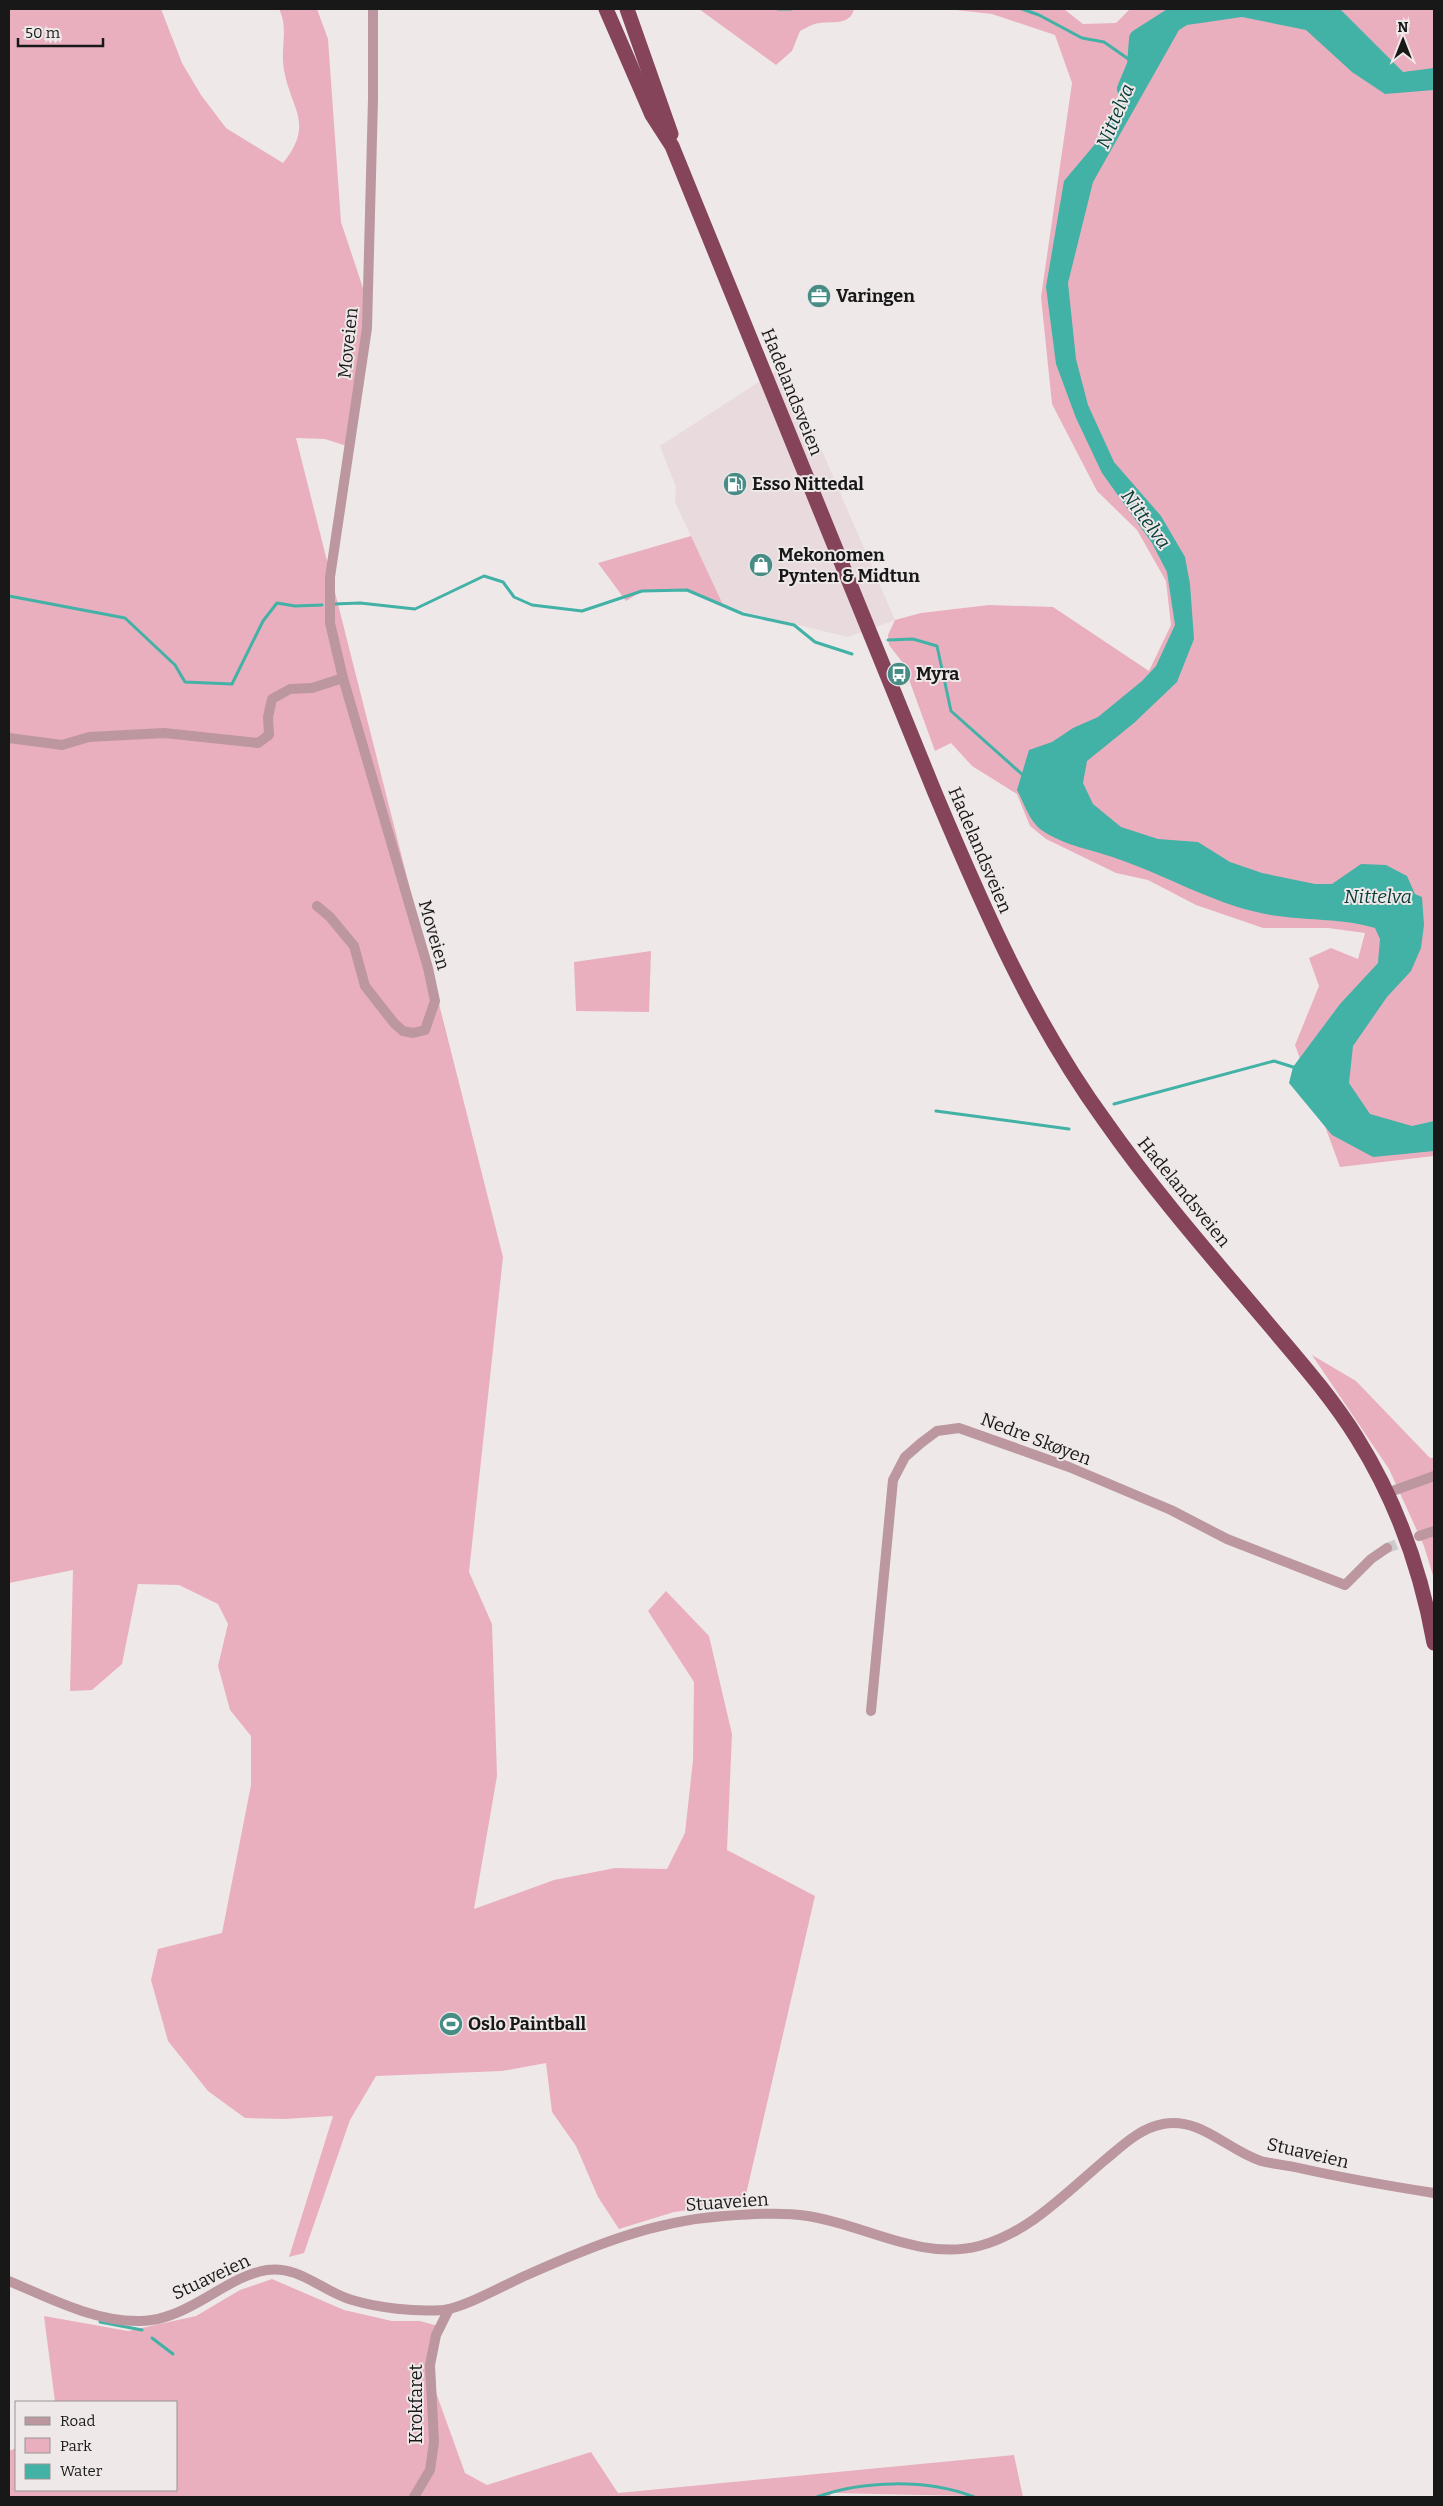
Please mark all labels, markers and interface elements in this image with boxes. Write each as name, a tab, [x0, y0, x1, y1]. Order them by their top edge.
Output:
scale bar	[18, 15, 102, 47]
north arrow	[1378, 15, 1428, 65]
text: N	[1398, 19, 1409, 36]
text: 50 m	[25, 24, 61, 42]
water label: Nittelva	[1091, 80, 1139, 152]
office icon: Varingen	[806, 283, 832, 309]
place label: Varingen	[836, 285, 915, 307]
street label: Moveien	[333, 306, 363, 380]
street label: Hadelandsveien	[756, 325, 828, 459]
fuel station icon: Esso Nittedal	[722, 471, 748, 497]
place label: Esso Nittedal	[752, 473, 864, 495]
water label: Nittelva	[1116, 485, 1176, 553]
place label: Mekonomen Pynten & Midtun	[778, 544, 920, 587]
shop icon: Mekonomen Pynten & Midtun	[748, 552, 774, 578]
bus stop icon: Myra	[886, 661, 912, 687]
place label: Myra	[916, 663, 959, 685]
street label: Hadelandsveien	[943, 783, 1017, 917]
water label: Nittelva	[1344, 885, 1412, 908]
street label: Moveien	[414, 898, 455, 973]
street label: Hadelandsveien	[1133, 1133, 1235, 1252]
street label: Nedre Skøyen	[978, 1408, 1095, 1470]
sports icon: Oslo Paintball	[438, 2011, 464, 2037]
place label: Oslo Paintball	[468, 2013, 587, 2035]
street label: Stuaveien	[1265, 2133, 1352, 2173]
street label: Stuaveien	[685, 2188, 770, 2216]
street label: Stuaveien	[169, 2249, 254, 2305]
street label: Krokfaret	[405, 2363, 427, 2444]
legend	[15, 2401, 178, 2491]
text: Road	[60, 2412, 95, 2430]
text: Park	[60, 2437, 92, 2455]
text: Water	[60, 2462, 103, 2480]

